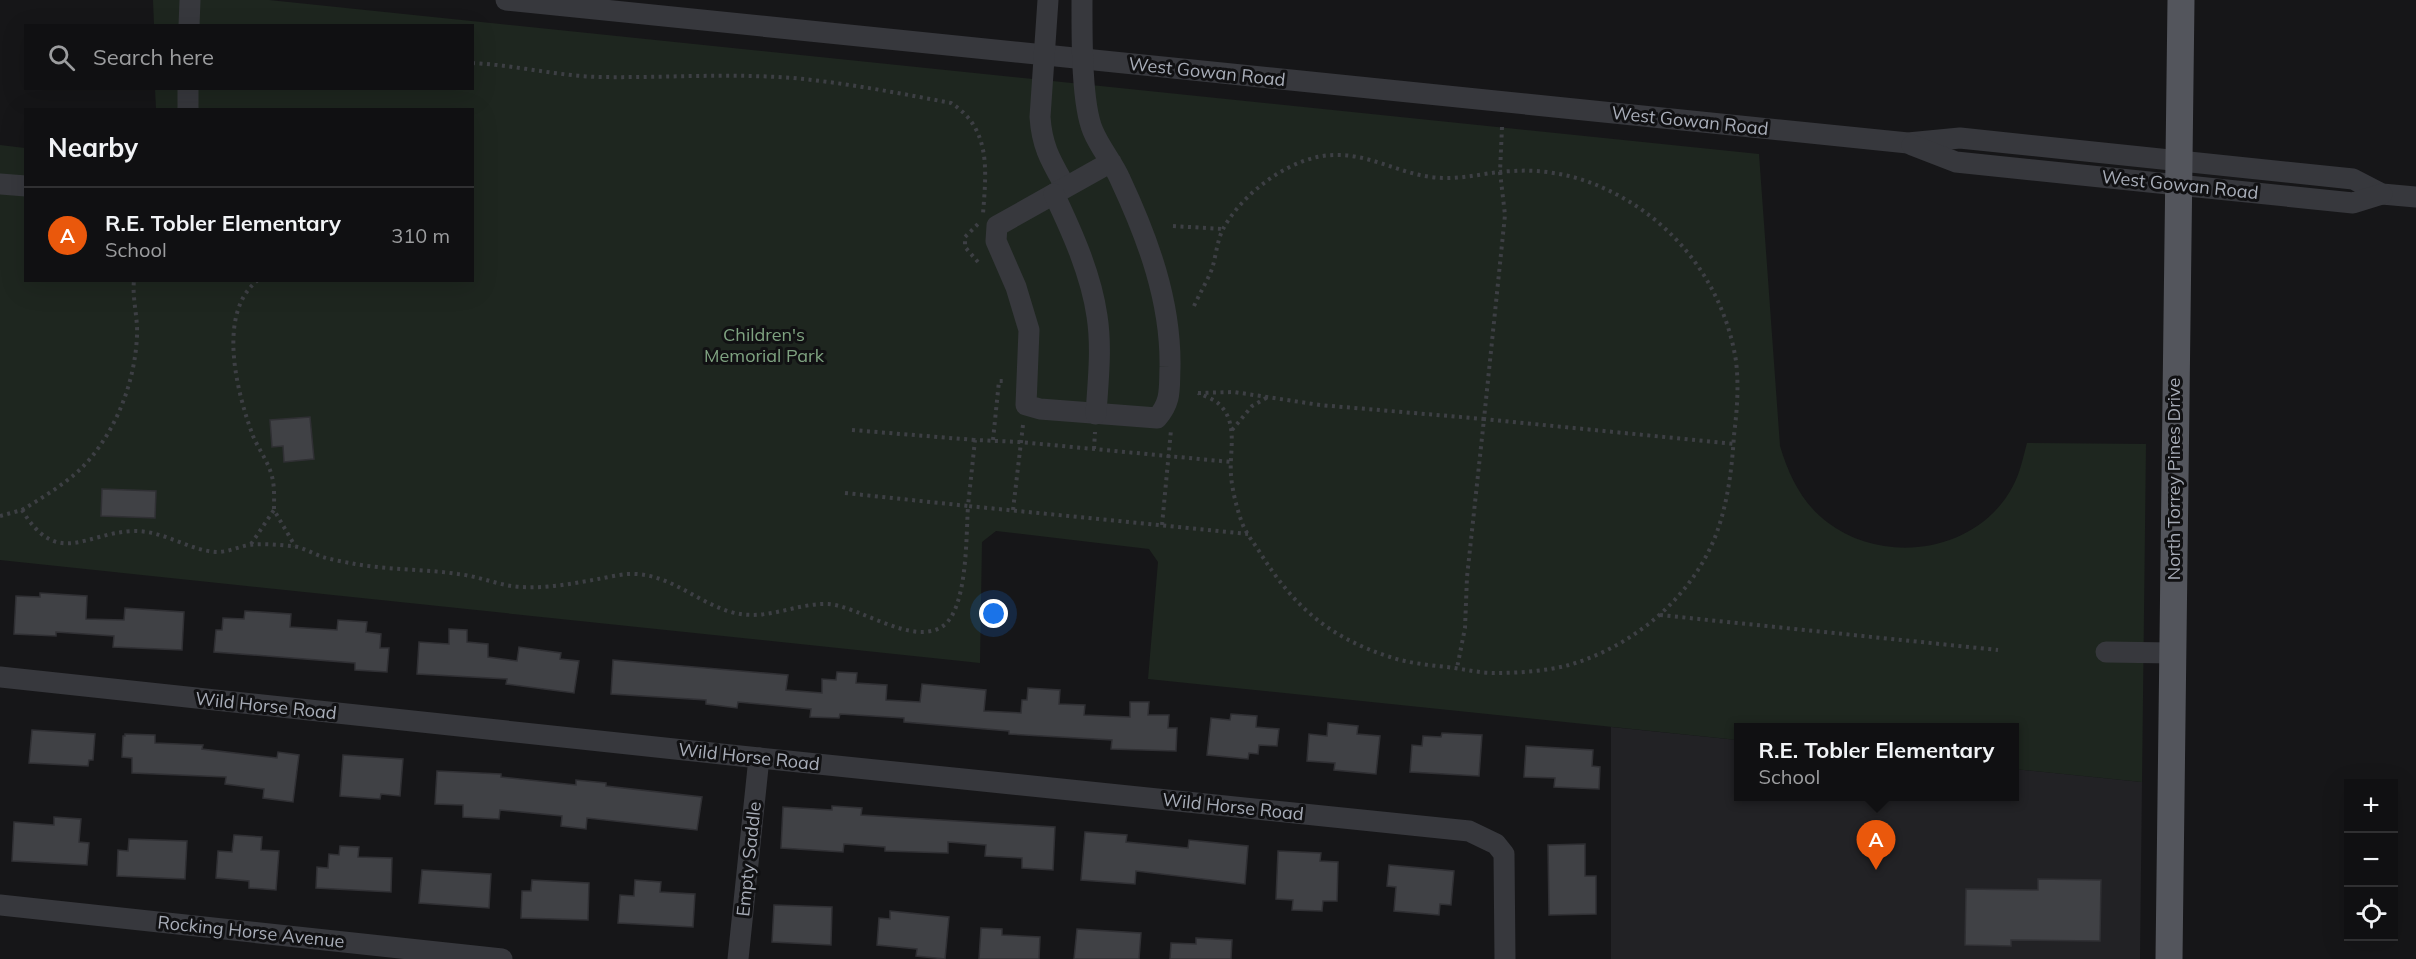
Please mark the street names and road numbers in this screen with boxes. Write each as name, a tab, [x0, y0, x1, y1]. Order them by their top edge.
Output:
street label: West Gowan Road	[1128, 52, 1287, 91]
street label: West Gowan Road	[1611, 101, 1770, 140]
street label: West Gowan Road	[2101, 165, 2260, 204]
street label: North Torrey Pines Drive	[2162, 378, 2185, 580]
street label: Wild Horse Road	[194, 687, 338, 724]
street label: Wild Horse Road	[677, 738, 821, 775]
street label: Wild Horse Road	[1161, 788, 1305, 825]
street label: Empty Saddle	[731, 800, 766, 918]
street label: Rocking Horse Avenue	[157, 910, 346, 953]

